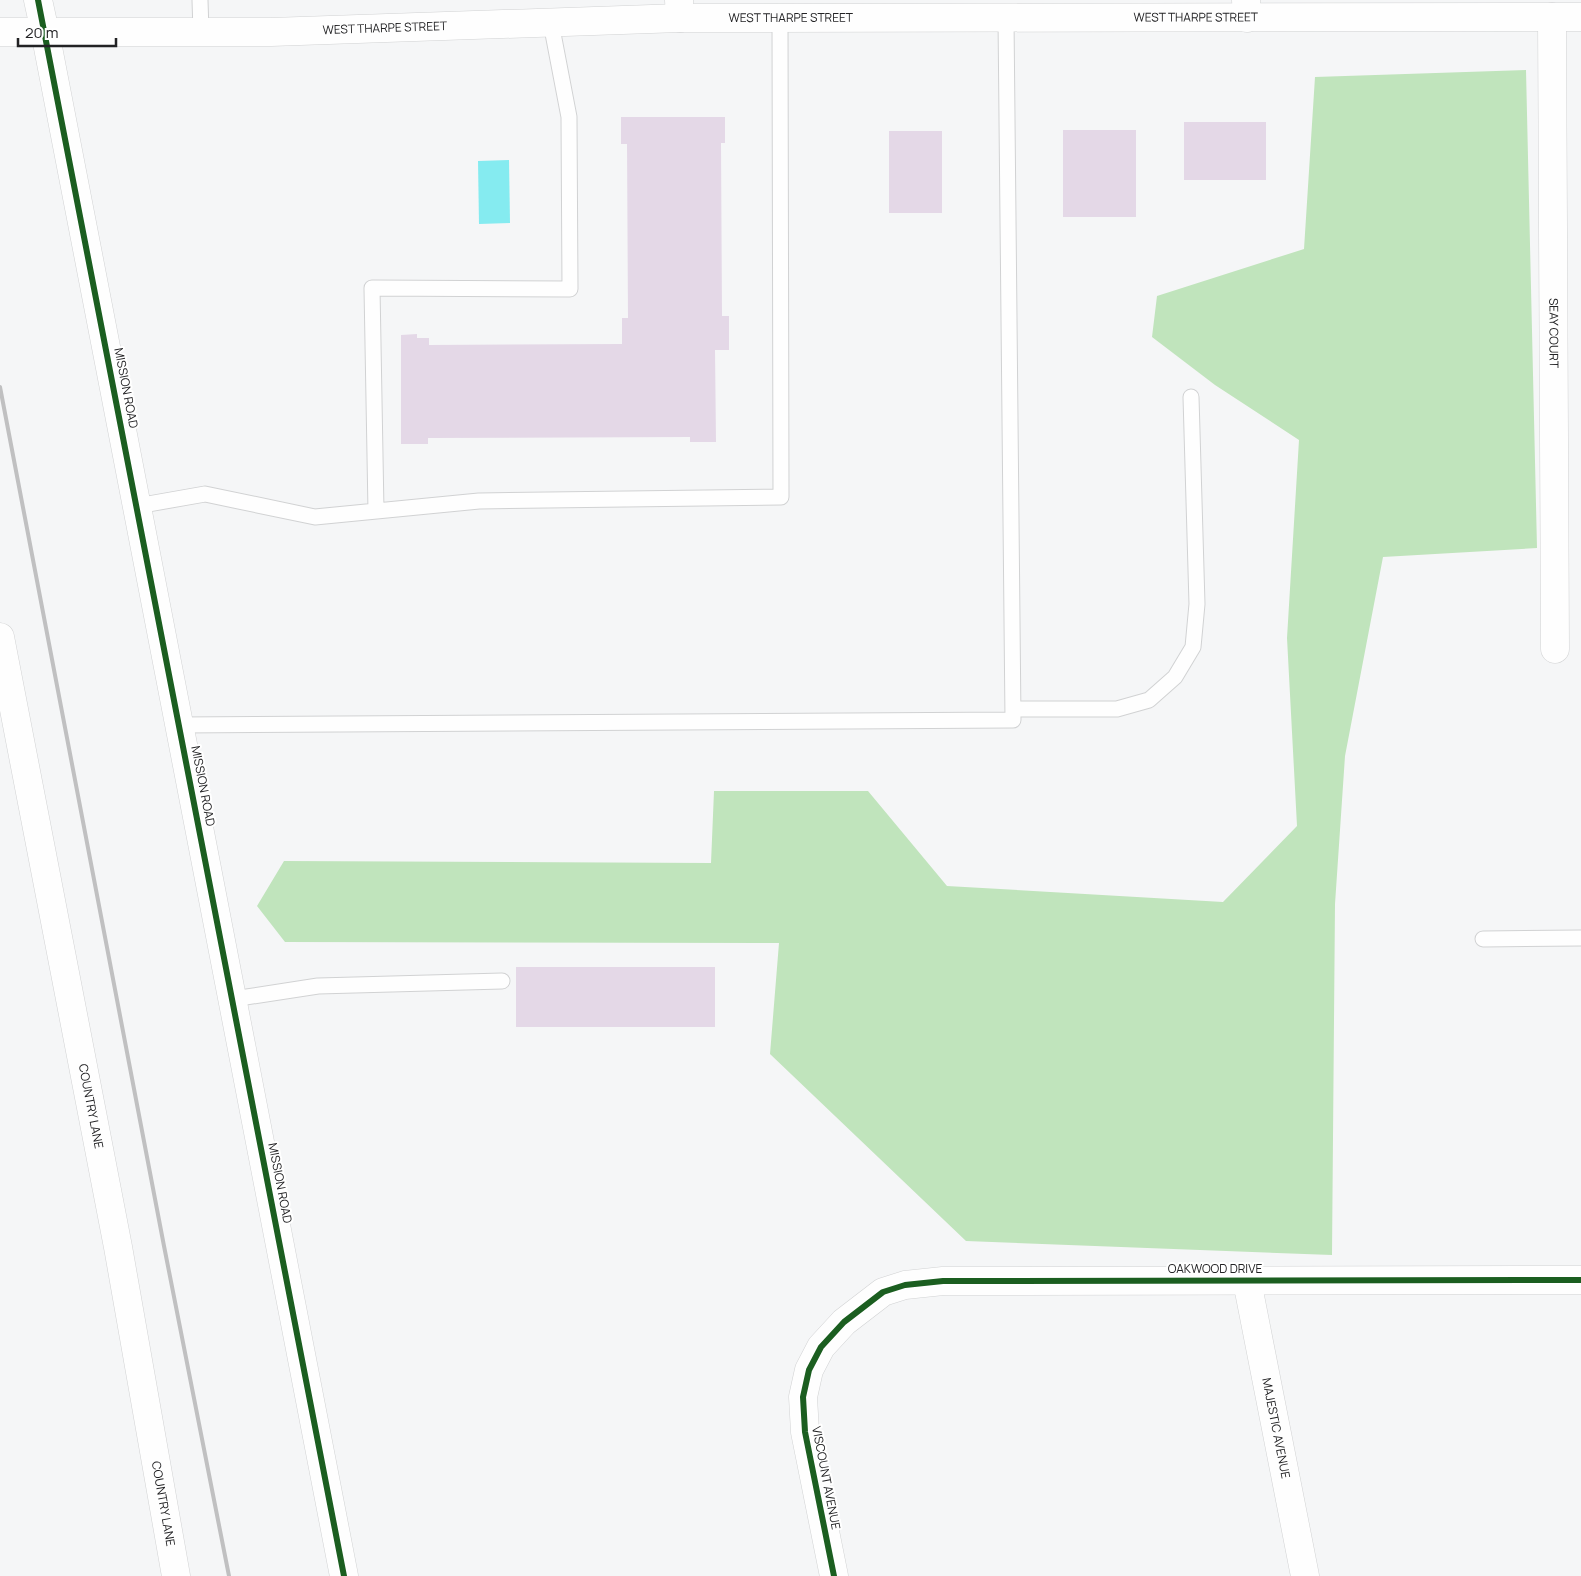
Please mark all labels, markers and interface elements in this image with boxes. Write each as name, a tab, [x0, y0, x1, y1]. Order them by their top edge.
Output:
street label: WEST THARPE STREET	[1134, 8, 1259, 25]
street label: WEST THARPE STREET	[729, 9, 854, 26]
scale bar	[18, 15, 115, 47]
street label: WEST THARPE STREET	[322, 17, 448, 38]
text: 20 m	[25, 22, 58, 43]
street label: SEAY COURT	[1545, 298, 1563, 369]
street label: MISSION ROAD	[110, 346, 143, 430]
street label: MISSION ROAD	[187, 744, 220, 828]
street label: COUNTRY LANE	[75, 1062, 108, 1150]
street label: MISSION ROAD	[264, 1141, 297, 1225]
street label: OAKWOOD DRIVE	[1168, 1260, 1262, 1277]
street label: MAJESTIC AVENUE	[1258, 1376, 1295, 1480]
street label: VISCOUNT AVENUE	[808, 1425, 845, 1531]
street label: COUNTRY LANE	[148, 1460, 180, 1548]

